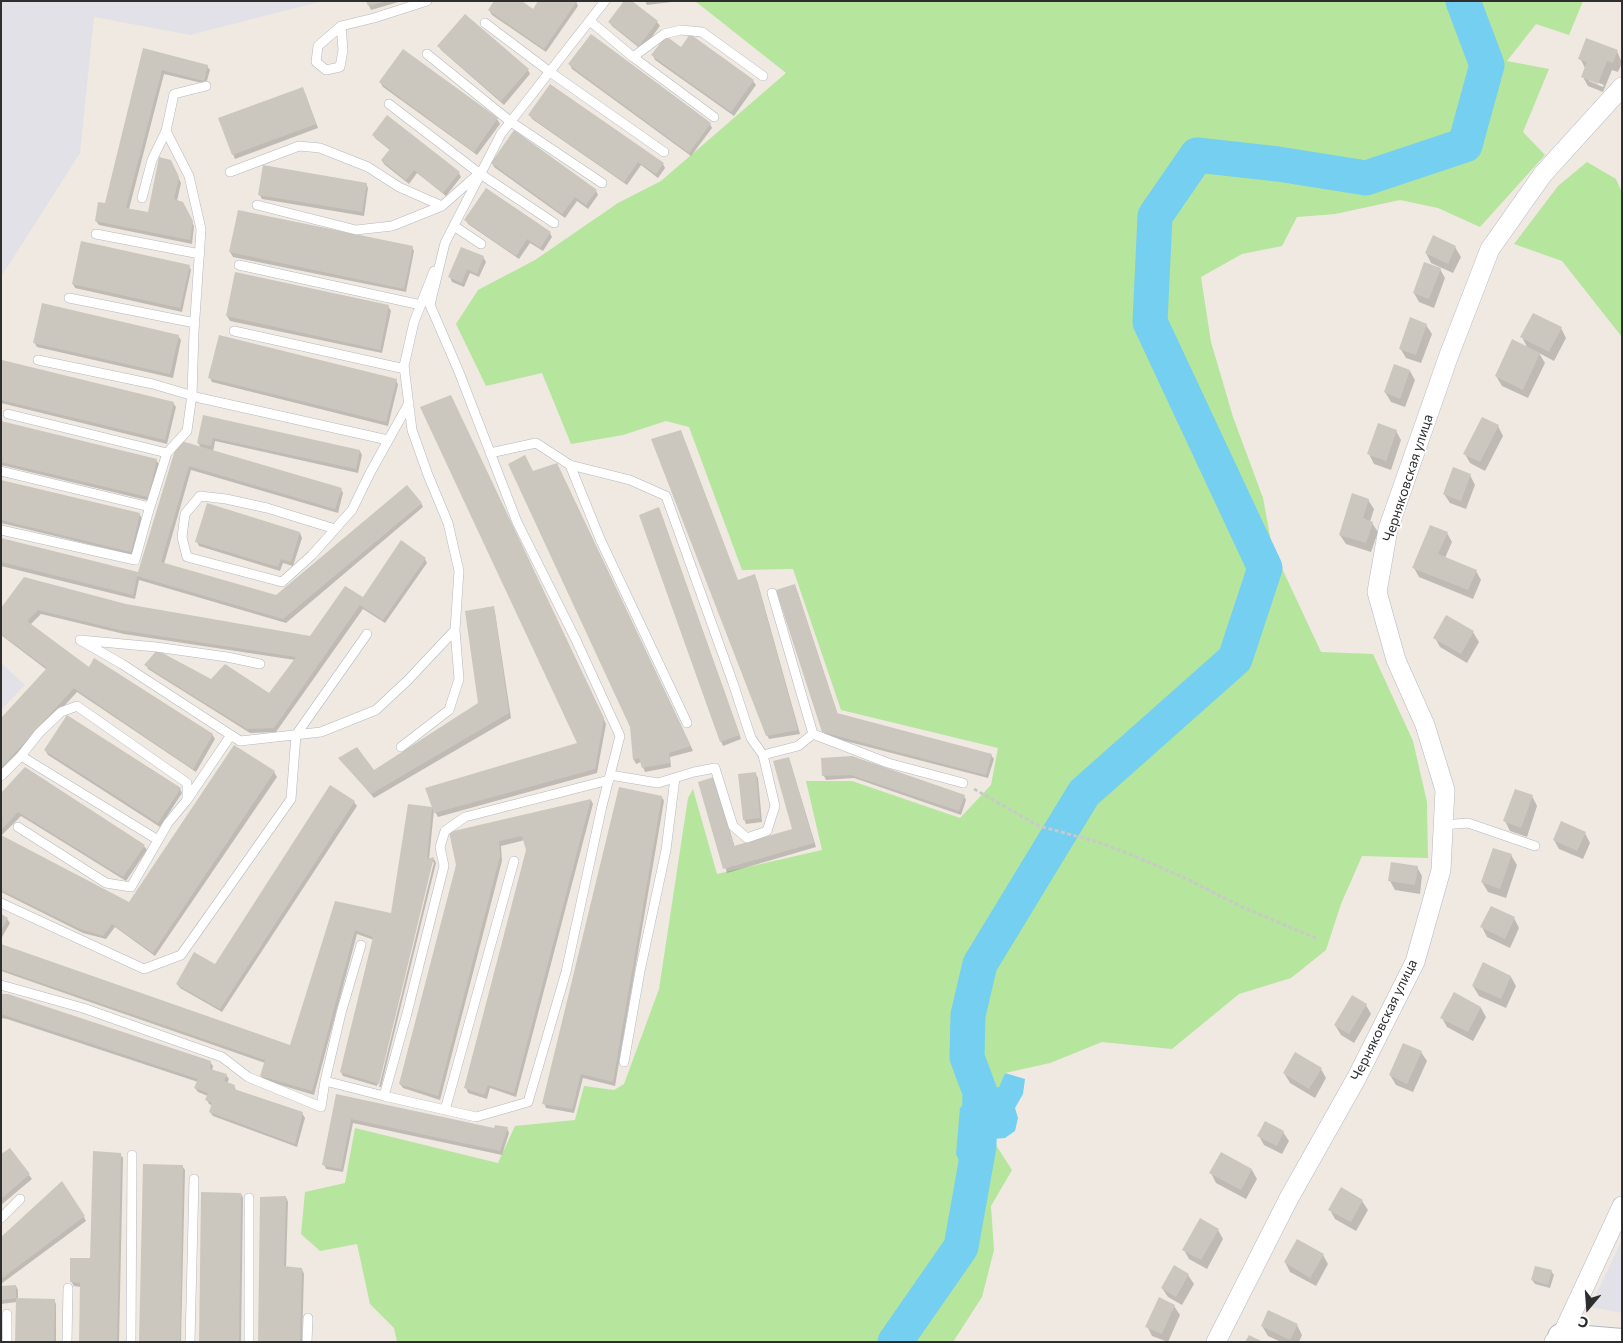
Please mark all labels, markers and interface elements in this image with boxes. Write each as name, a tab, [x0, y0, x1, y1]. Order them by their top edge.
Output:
street label: Черняковская улица	[1379, 412, 1437, 544]
street label: Черняковская улица	[1347, 956, 1421, 1084]
north arrow	[1563, 1283, 1613, 1333]
text: С	[1576, 1313, 1590, 1332]

